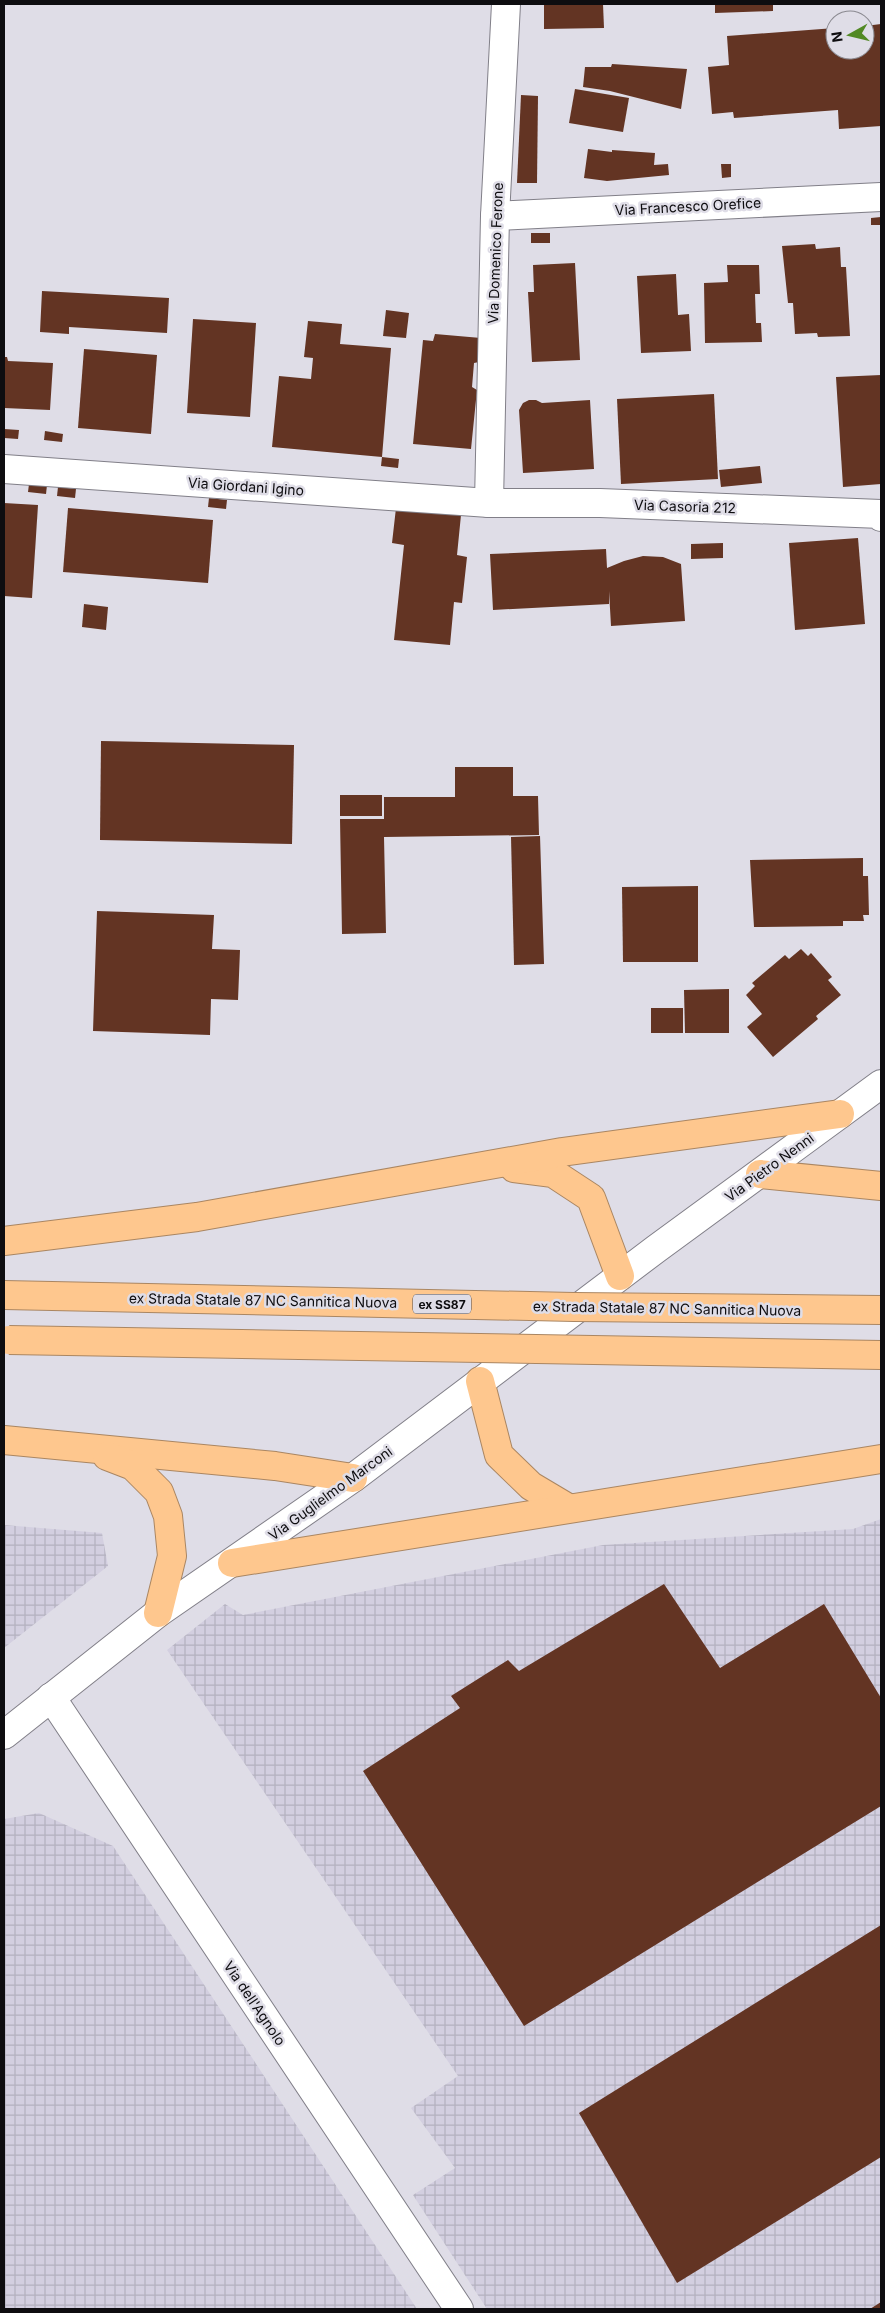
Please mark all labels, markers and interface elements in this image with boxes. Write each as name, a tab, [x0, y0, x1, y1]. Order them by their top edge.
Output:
north arrow	[825, 10, 875, 60]
text: N	[827, 30, 846, 43]
street label: Via Domenico Ferone	[484, 182, 506, 324]
street label: Via Francesco Orefice	[614, 194, 762, 218]
street label: Via Giordani Igino	[187, 473, 305, 499]
street label: Via Casoria 212	[634, 496, 736, 516]
street label: Via Pietro Nenni	[721, 1129, 817, 1205]
street label: ex Strada Statale 87 NC Sannitica Nuova	[129, 1289, 397, 1311]
road number: ex SS87	[413, 1295, 471, 1314]
street label: ex Strada Statale 87 NC Sannitica Nuova	[533, 1297, 801, 1319]
street label: Via Guglielmo Marconi	[265, 1442, 395, 1544]
street label: Via dell'Agnolo	[221, 1958, 289, 2048]

